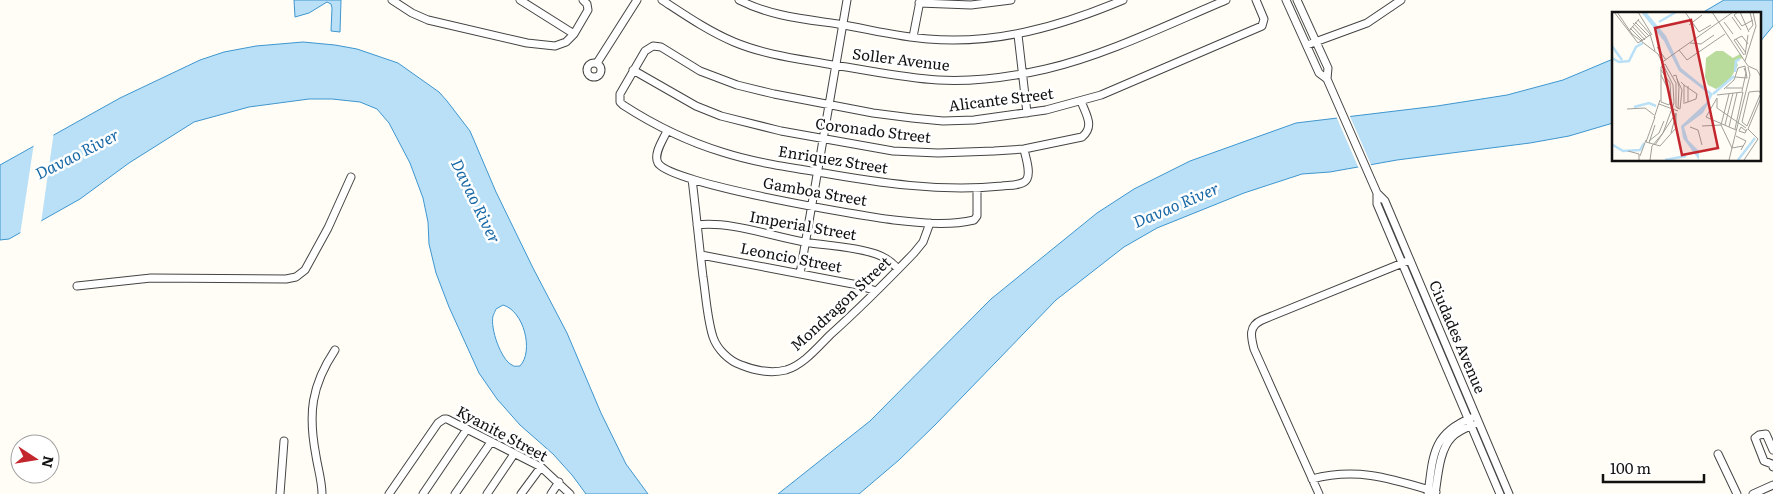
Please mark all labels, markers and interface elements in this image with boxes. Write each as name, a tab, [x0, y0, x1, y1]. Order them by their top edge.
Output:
inset map	[1612, 12, 1760, 161]
street label: Soller Avenue	[851, 41, 951, 76]
street label: Alicante Street	[947, 81, 1055, 116]
street label: Coronado Street	[814, 111, 932, 148]
water label: Davao River	[30, 122, 123, 185]
street label: Enriquez Street	[777, 139, 890, 179]
water label: Davao River	[446, 154, 508, 247]
street label: Gamboa Street	[761, 170, 869, 211]
water label: Davao River	[1129, 175, 1222, 233]
street label: Imperial Street	[748, 204, 859, 245]
street label: Leoncio Street	[739, 235, 844, 278]
street label: Mondragon Street	[785, 250, 895, 356]
street label: Ciudades Avenue	[1424, 276, 1493, 397]
street label: Kyanite Street	[453, 399, 552, 466]
north arrow	[10, 434, 60, 484]
scale bar	[1603, 452, 1704, 484]
text: N	[38, 454, 60, 470]
text: 100 m	[1610, 456, 1651, 479]

